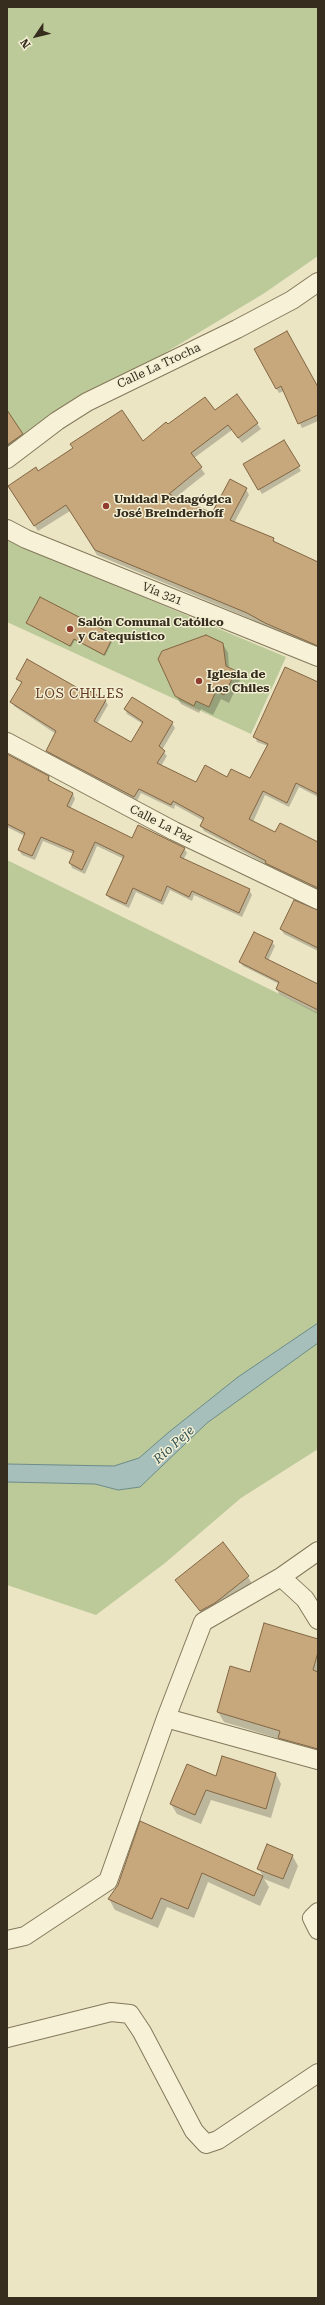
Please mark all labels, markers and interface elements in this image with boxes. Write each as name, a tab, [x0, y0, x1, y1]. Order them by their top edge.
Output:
north arrow	[16, 16, 56, 56]
text: N	[18, 36, 34, 50]
street label: Calle La Trocha	[115, 340, 203, 392]
place label: Unidad Pedagógica José Breinderhoff	[114, 492, 232, 520]
marker: Unidad Pedagógica José Breinderhoff	[101, 501, 111, 511]
street label: Vía 321	[140, 579, 184, 609]
place label: Salón Comunal Católico y Catequístico	[78, 615, 224, 643]
marker: Salón Comunal Católico y Catequístico	[65, 624, 75, 634]
place label: Iglesia de Los Chiles	[207, 667, 269, 695]
marker: Iglesia de Los Chiles	[194, 676, 204, 686]
district label: LOS CHILES	[35, 686, 125, 702]
street label: Calle La Paz	[127, 802, 195, 846]
water label: Río Peje	[150, 1423, 198, 1467]

